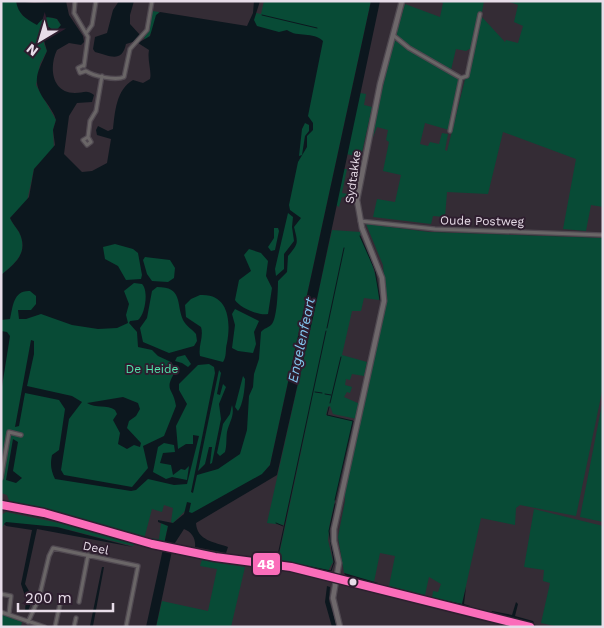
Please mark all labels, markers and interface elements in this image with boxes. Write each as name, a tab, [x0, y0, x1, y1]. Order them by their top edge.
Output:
north arrow	[15, 15, 65, 65]
text: N	[23, 41, 41, 60]
street label: Sydtakke	[342, 150, 364, 204]
street label: Oude Postweg	[440, 213, 525, 229]
water label: Engelenfeart	[284, 296, 318, 384]
park label: De Heide	[126, 362, 179, 376]
street label: Deel	[82, 538, 111, 558]
line badge: 48	[252, 552, 281, 576]
text: 48	[257, 556, 275, 572]
unlabelled marker	[348, 577, 358, 587]
scale bar	[18, 580, 112, 612]
text: 200 m	[25, 589, 72, 607]

